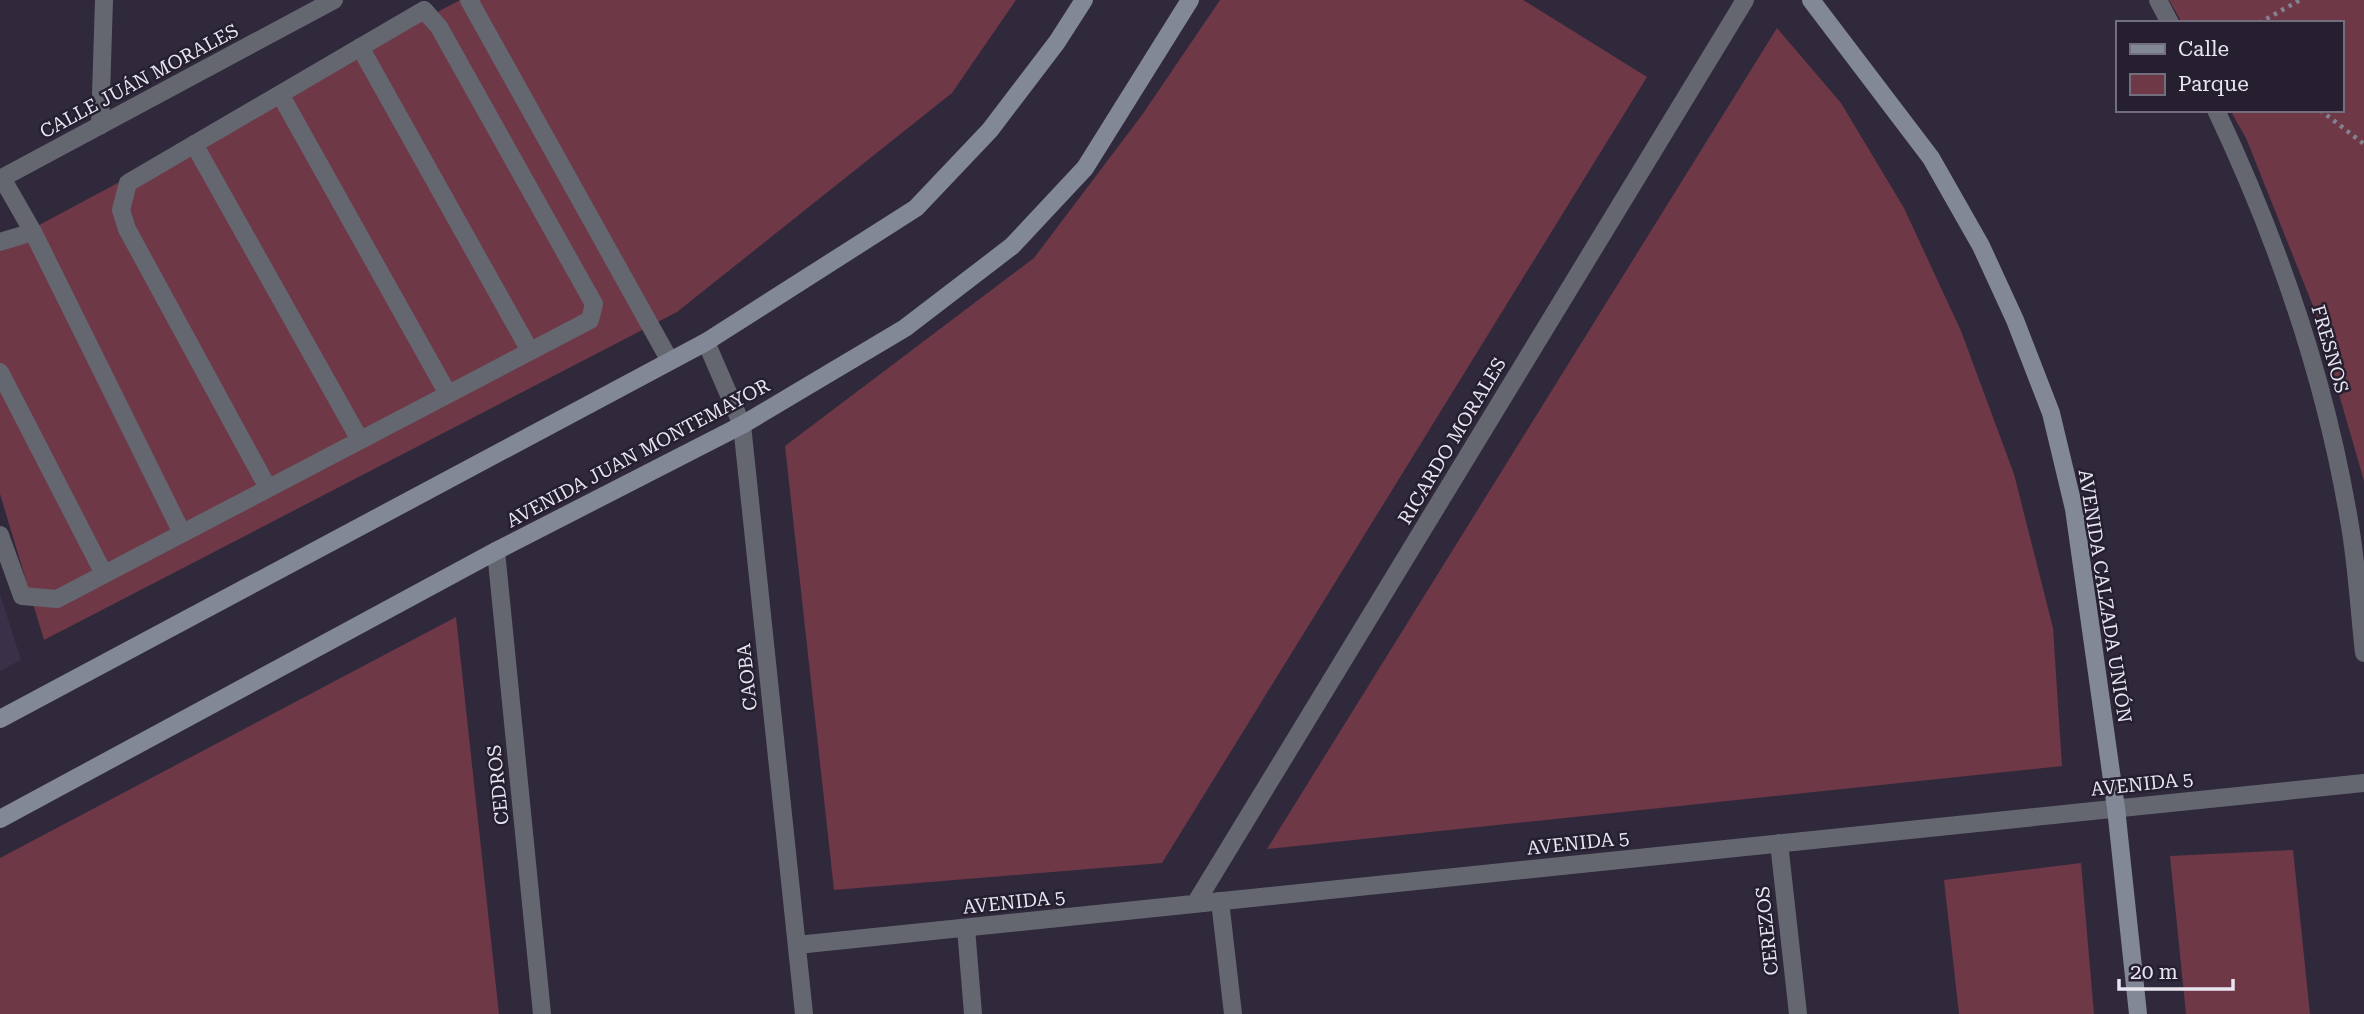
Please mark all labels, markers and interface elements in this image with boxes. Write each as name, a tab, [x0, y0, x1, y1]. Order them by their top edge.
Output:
street label: CALLE JUÁN MORALES	[36, 19, 242, 143]
legend	[2116, 21, 2343, 112]
text: Calle	[2178, 37, 2229, 61]
text: Parque	[2178, 72, 2249, 96]
street label: FRESNOS	[2306, 302, 2354, 396]
street label: RICARDO MORALES	[1393, 353, 1511, 529]
street label: AVENIDA JUAN MONTEMAYOR	[502, 374, 774, 532]
street label: AVENIDA CALZADA UNIÓN	[2074, 468, 2136, 724]
street label: CAOBA	[732, 642, 762, 712]
street label: CEDROS	[482, 744, 514, 826]
street label: AVENIDA 5	[2090, 767, 2194, 801]
street label: AVENIDA 5	[1526, 826, 1630, 860]
street label: AVENIDA 5	[962, 885, 1066, 919]
street label: CEREZOS	[1751, 885, 1783, 977]
scale bar	[2119, 948, 2233, 992]
text: 20 m	[2130, 960, 2178, 984]

